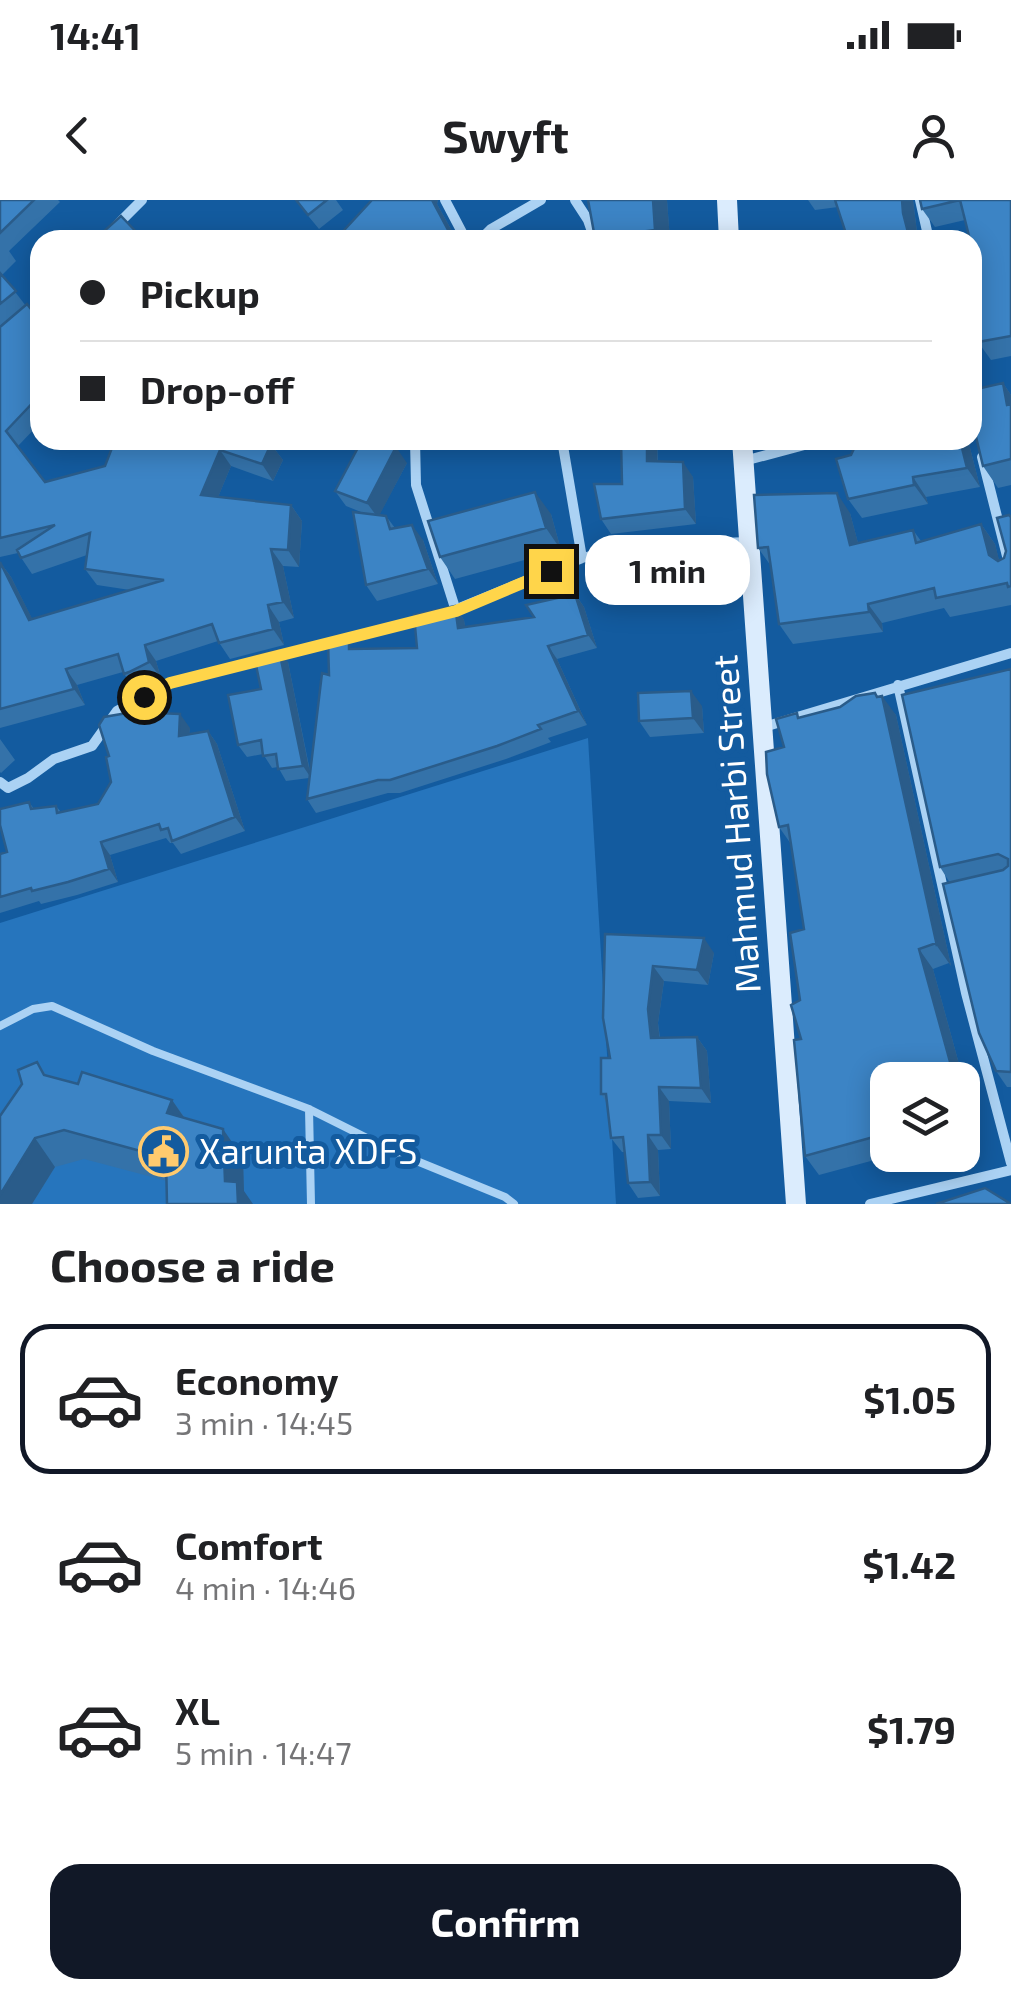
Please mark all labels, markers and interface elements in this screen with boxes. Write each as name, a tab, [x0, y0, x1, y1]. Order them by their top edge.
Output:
text: 14:41	[50, 12, 141, 58]
icon: back	[50, 108, 105, 163]
text: Swyft	[442, 108, 569, 162]
icon: person	[906, 108, 961, 163]
text: Pickup	[140, 270, 260, 316]
text: Drop-off	[140, 366, 294, 412]
callout: 1 min	[586, 536, 751, 606]
route end	[529, 549, 574, 594]
text: 1 min	[629, 551, 706, 589]
street label: Mahmud Harbi Street	[702, 654, 768, 995]
route start	[122, 675, 167, 720]
map controls	[870, 1062, 980, 1172]
button: layers	[870, 1062, 980, 1172]
public building icon: Xarunta XDFS	[138, 1126, 190, 1178]
place label: Xarunta XDFS	[199, 1129, 417, 1171]
text: Choose a ride	[50, 1237, 335, 1291]
icon: car	[55, 1354, 145, 1444]
text: Economy	[175, 1357, 339, 1403]
text: $1.05	[863, 1376, 956, 1422]
text: 3 min · 14:45	[175, 1403, 353, 1441]
icon: car	[55, 1519, 145, 1609]
text: Comfort	[175, 1522, 323, 1568]
text: $1.42	[862, 1541, 956, 1587]
text: 4 min · 14:46	[175, 1568, 356, 1606]
icon: car	[55, 1684, 145, 1774]
text: XL	[175, 1687, 220, 1733]
text: $1.79	[867, 1706, 956, 1752]
text: 5 min · 14:47	[175, 1733, 352, 1771]
button: Confirm	[50, 1864, 961, 1979]

